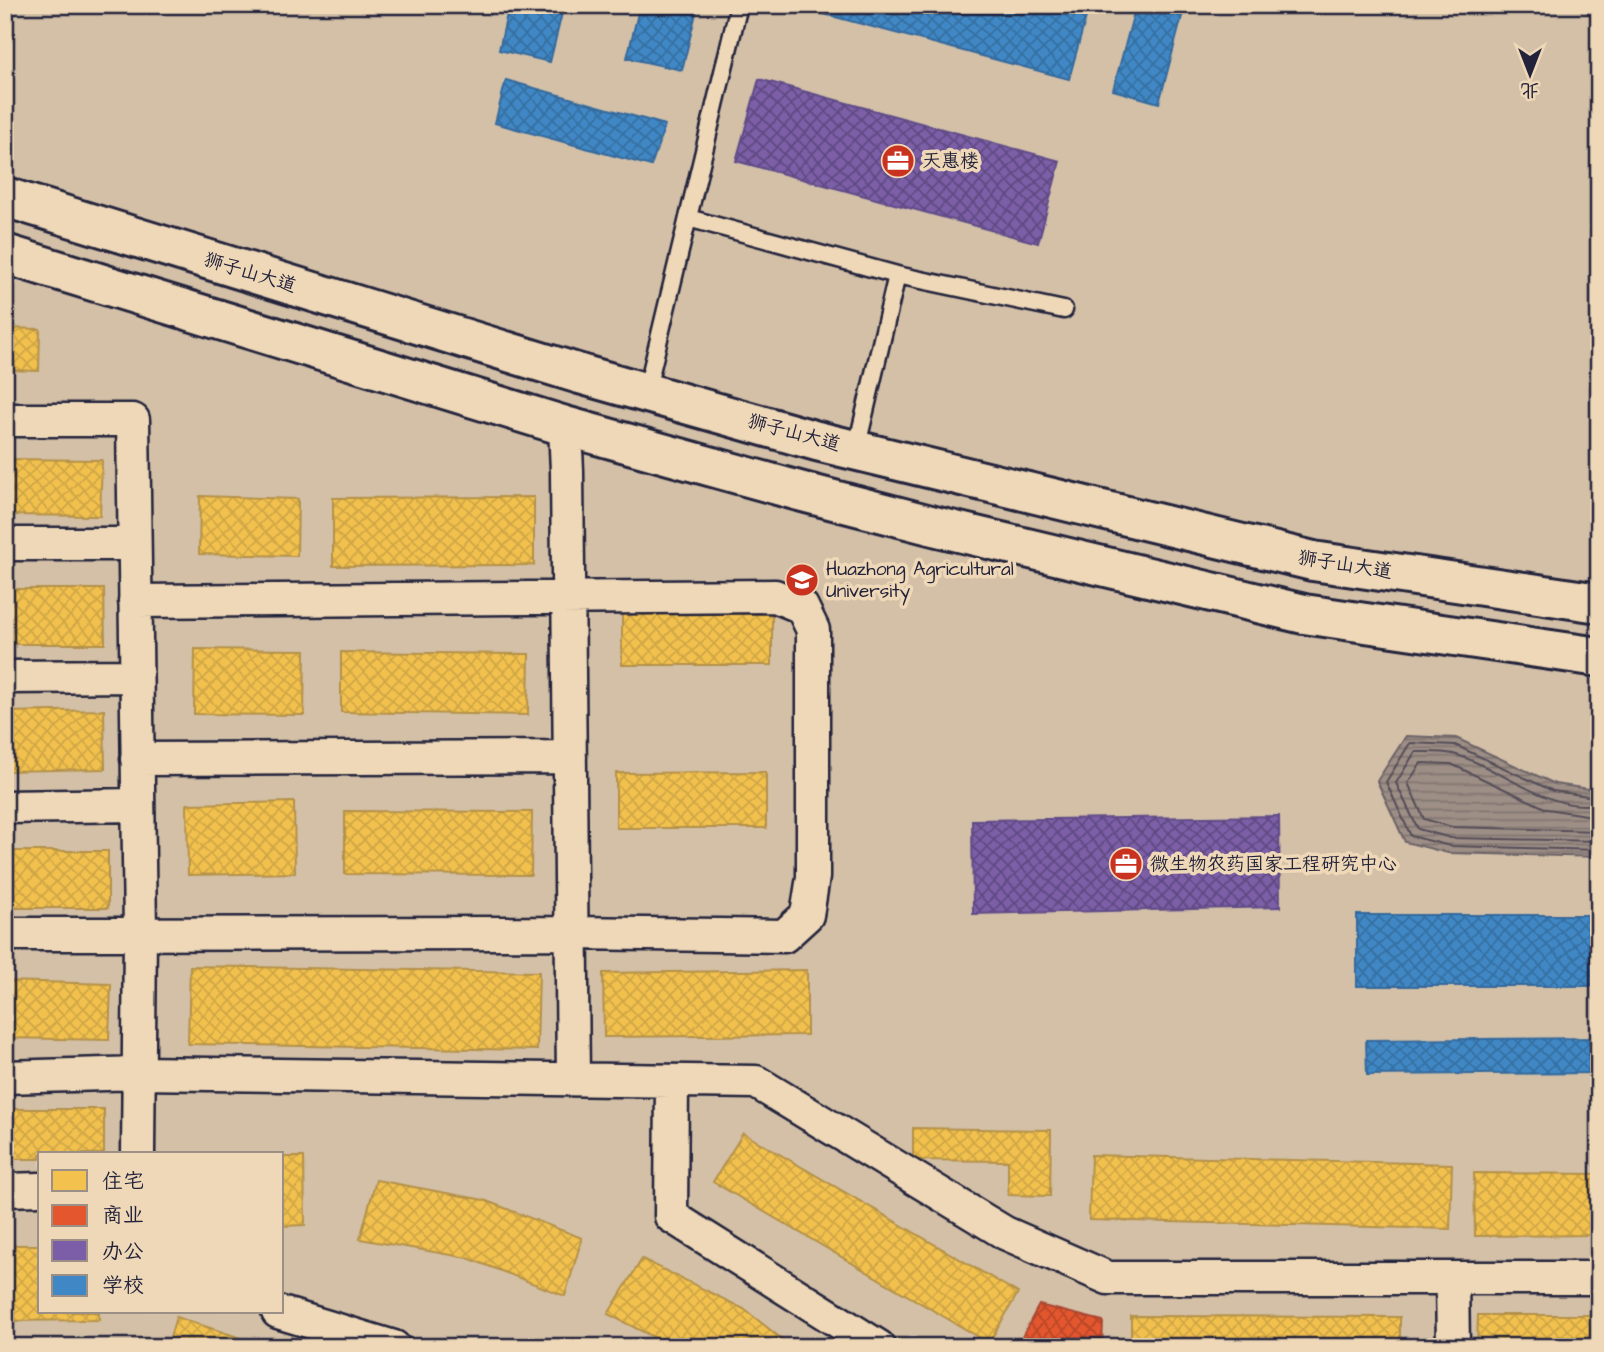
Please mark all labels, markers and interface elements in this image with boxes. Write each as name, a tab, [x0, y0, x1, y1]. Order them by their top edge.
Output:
north arrow	[1496, 38, 1566, 108]
text: 北	[1520, 76, 1540, 103]
office icon: 天惠楼	[879, 142, 917, 180]
place label: 天惠楼	[922, 148, 979, 175]
street label: 狮子山大道	[201, 246, 299, 300]
street label: 狮子山大道	[745, 408, 843, 458]
street label: 狮子山大道	[1296, 544, 1394, 586]
place label: Huazhong Agricultural University	[826, 556, 1014, 606]
school or university icon: Huazhong Agricultural University	[783, 561, 821, 599]
office icon: 微生物农药国家工程研究中心	[1107, 845, 1145, 883]
place label: 微生物农药国家工程研究中心	[1150, 851, 1397, 878]
legend	[38, 1152, 284, 1314]
text: 住宅	[102, 1167, 144, 1196]
text: 商业	[102, 1201, 144, 1230]
text: 办公	[102, 1237, 144, 1266]
text: 学校	[102, 1271, 144, 1300]

